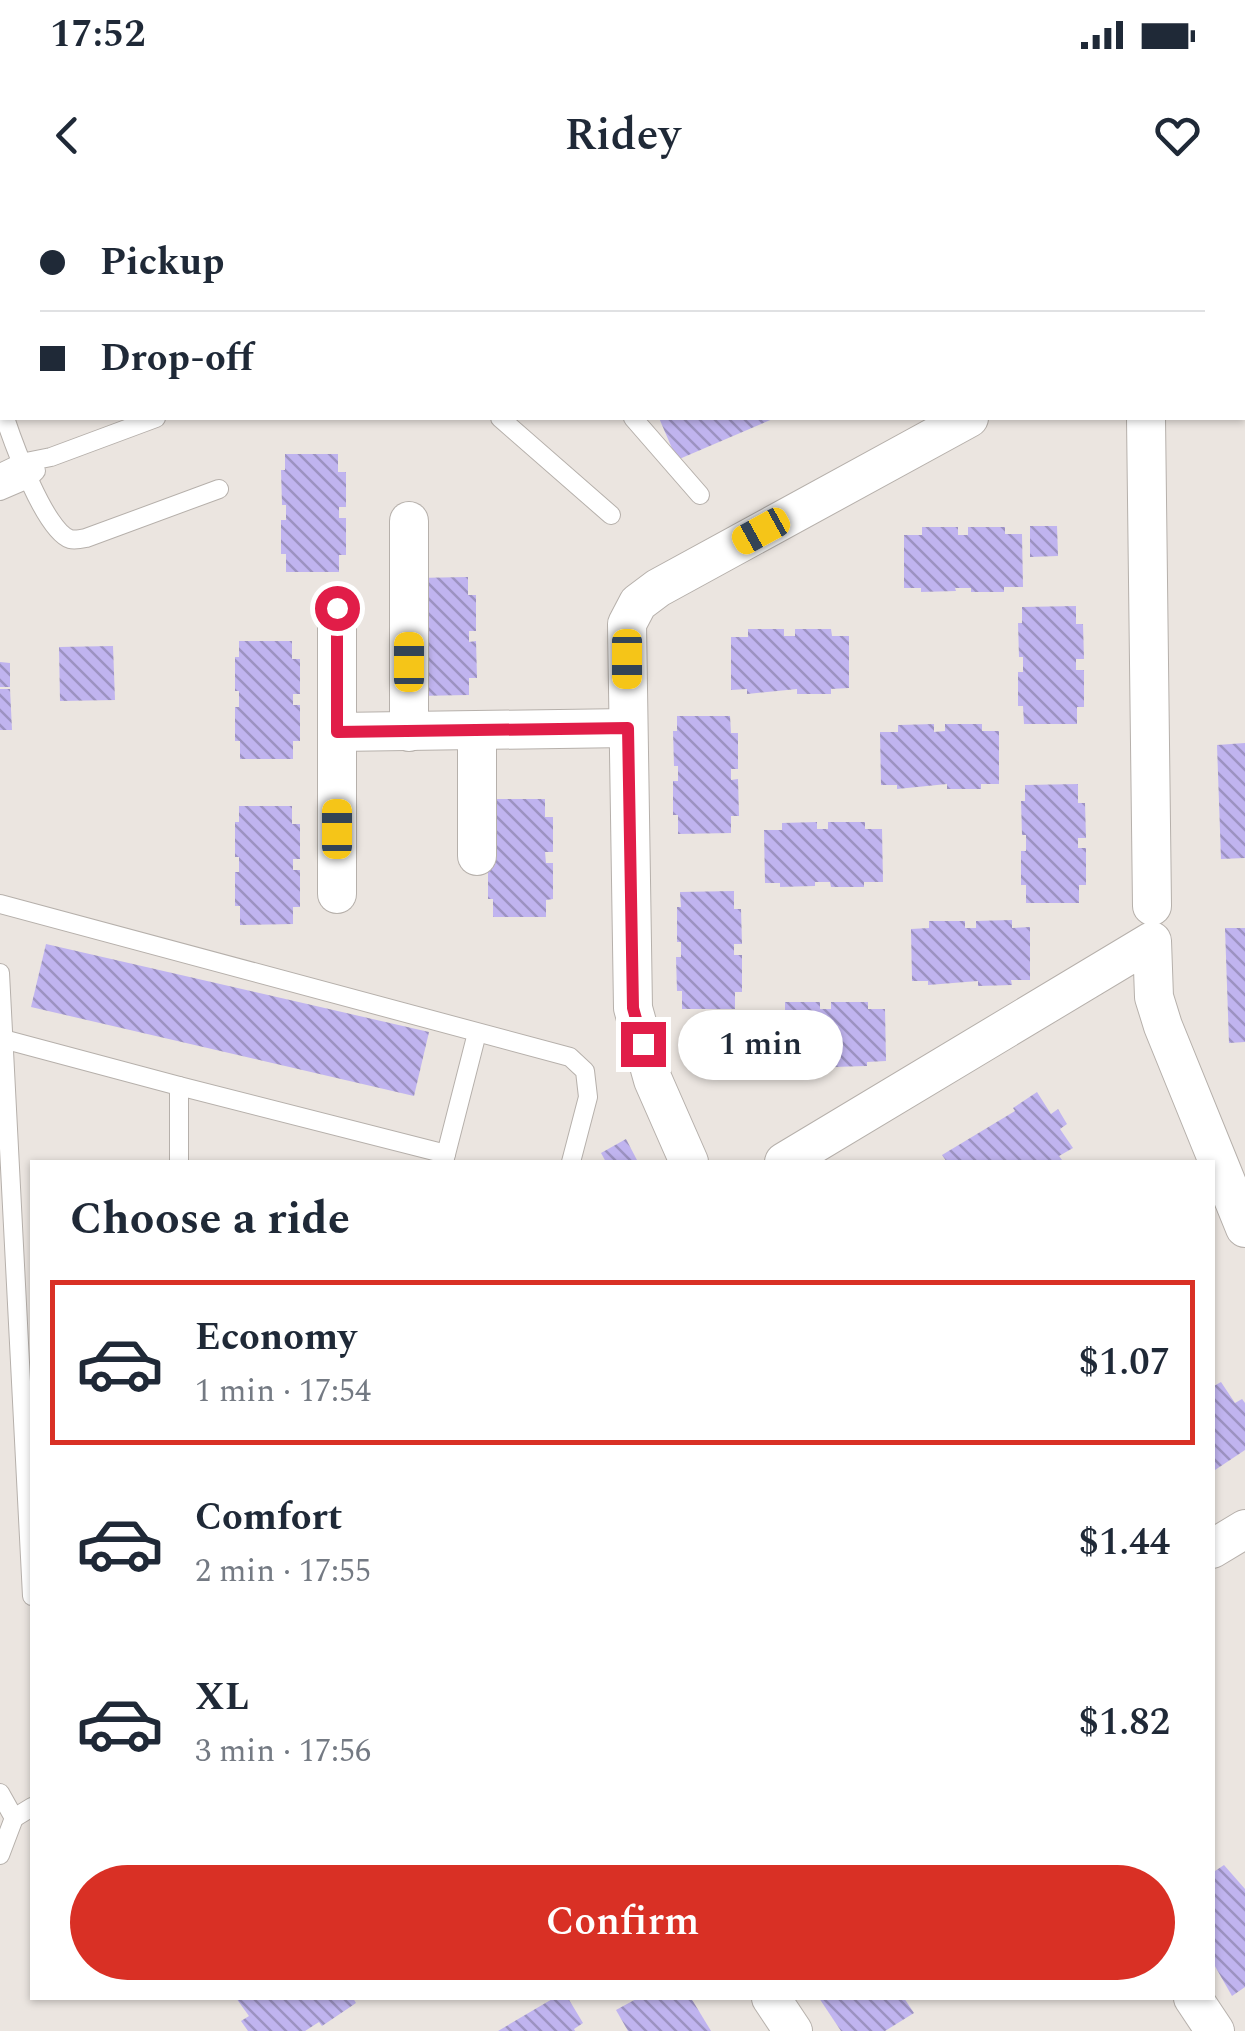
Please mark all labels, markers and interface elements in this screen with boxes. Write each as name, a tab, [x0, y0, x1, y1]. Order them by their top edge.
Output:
text: 17:52	[50, 6, 145, 64]
text: Ridey	[565, 101, 680, 170]
icon: back	[40, 108, 95, 163]
icon: heart	[1150, 108, 1205, 163]
text: Pickup	[100, 234, 224, 292]
text: Drop-off	[100, 330, 254, 388]
car	[727, 503, 795, 559]
route start	[315, 586, 360, 631]
car	[612, 629, 642, 689]
car	[394, 632, 424, 692]
car	[322, 799, 352, 859]
callout: 1 min	[678, 1009, 843, 1079]
text: 1 min	[719, 1020, 802, 1069]
route end	[621, 1022, 666, 1067]
text: Choose a ride	[70, 1185, 350, 1254]
text: Economy	[195, 1309, 356, 1367]
icon: car	[75, 1318, 165, 1408]
text: $1.07	[1079, 1334, 1170, 1392]
text: 1 min · 17:54	[195, 1367, 371, 1416]
text: Comfort	[195, 1489, 342, 1547]
icon: car	[75, 1498, 165, 1588]
text: $1.44	[1079, 1514, 1170, 1572]
text: 2 min · 17:55	[195, 1547, 371, 1596]
text: XL	[195, 1669, 249, 1727]
icon: car	[75, 1678, 165, 1768]
text: $1.82	[1079, 1694, 1170, 1752]
text: 3 min · 17:56	[195, 1727, 371, 1776]
button: Confirm	[70, 1865, 1175, 1980]

